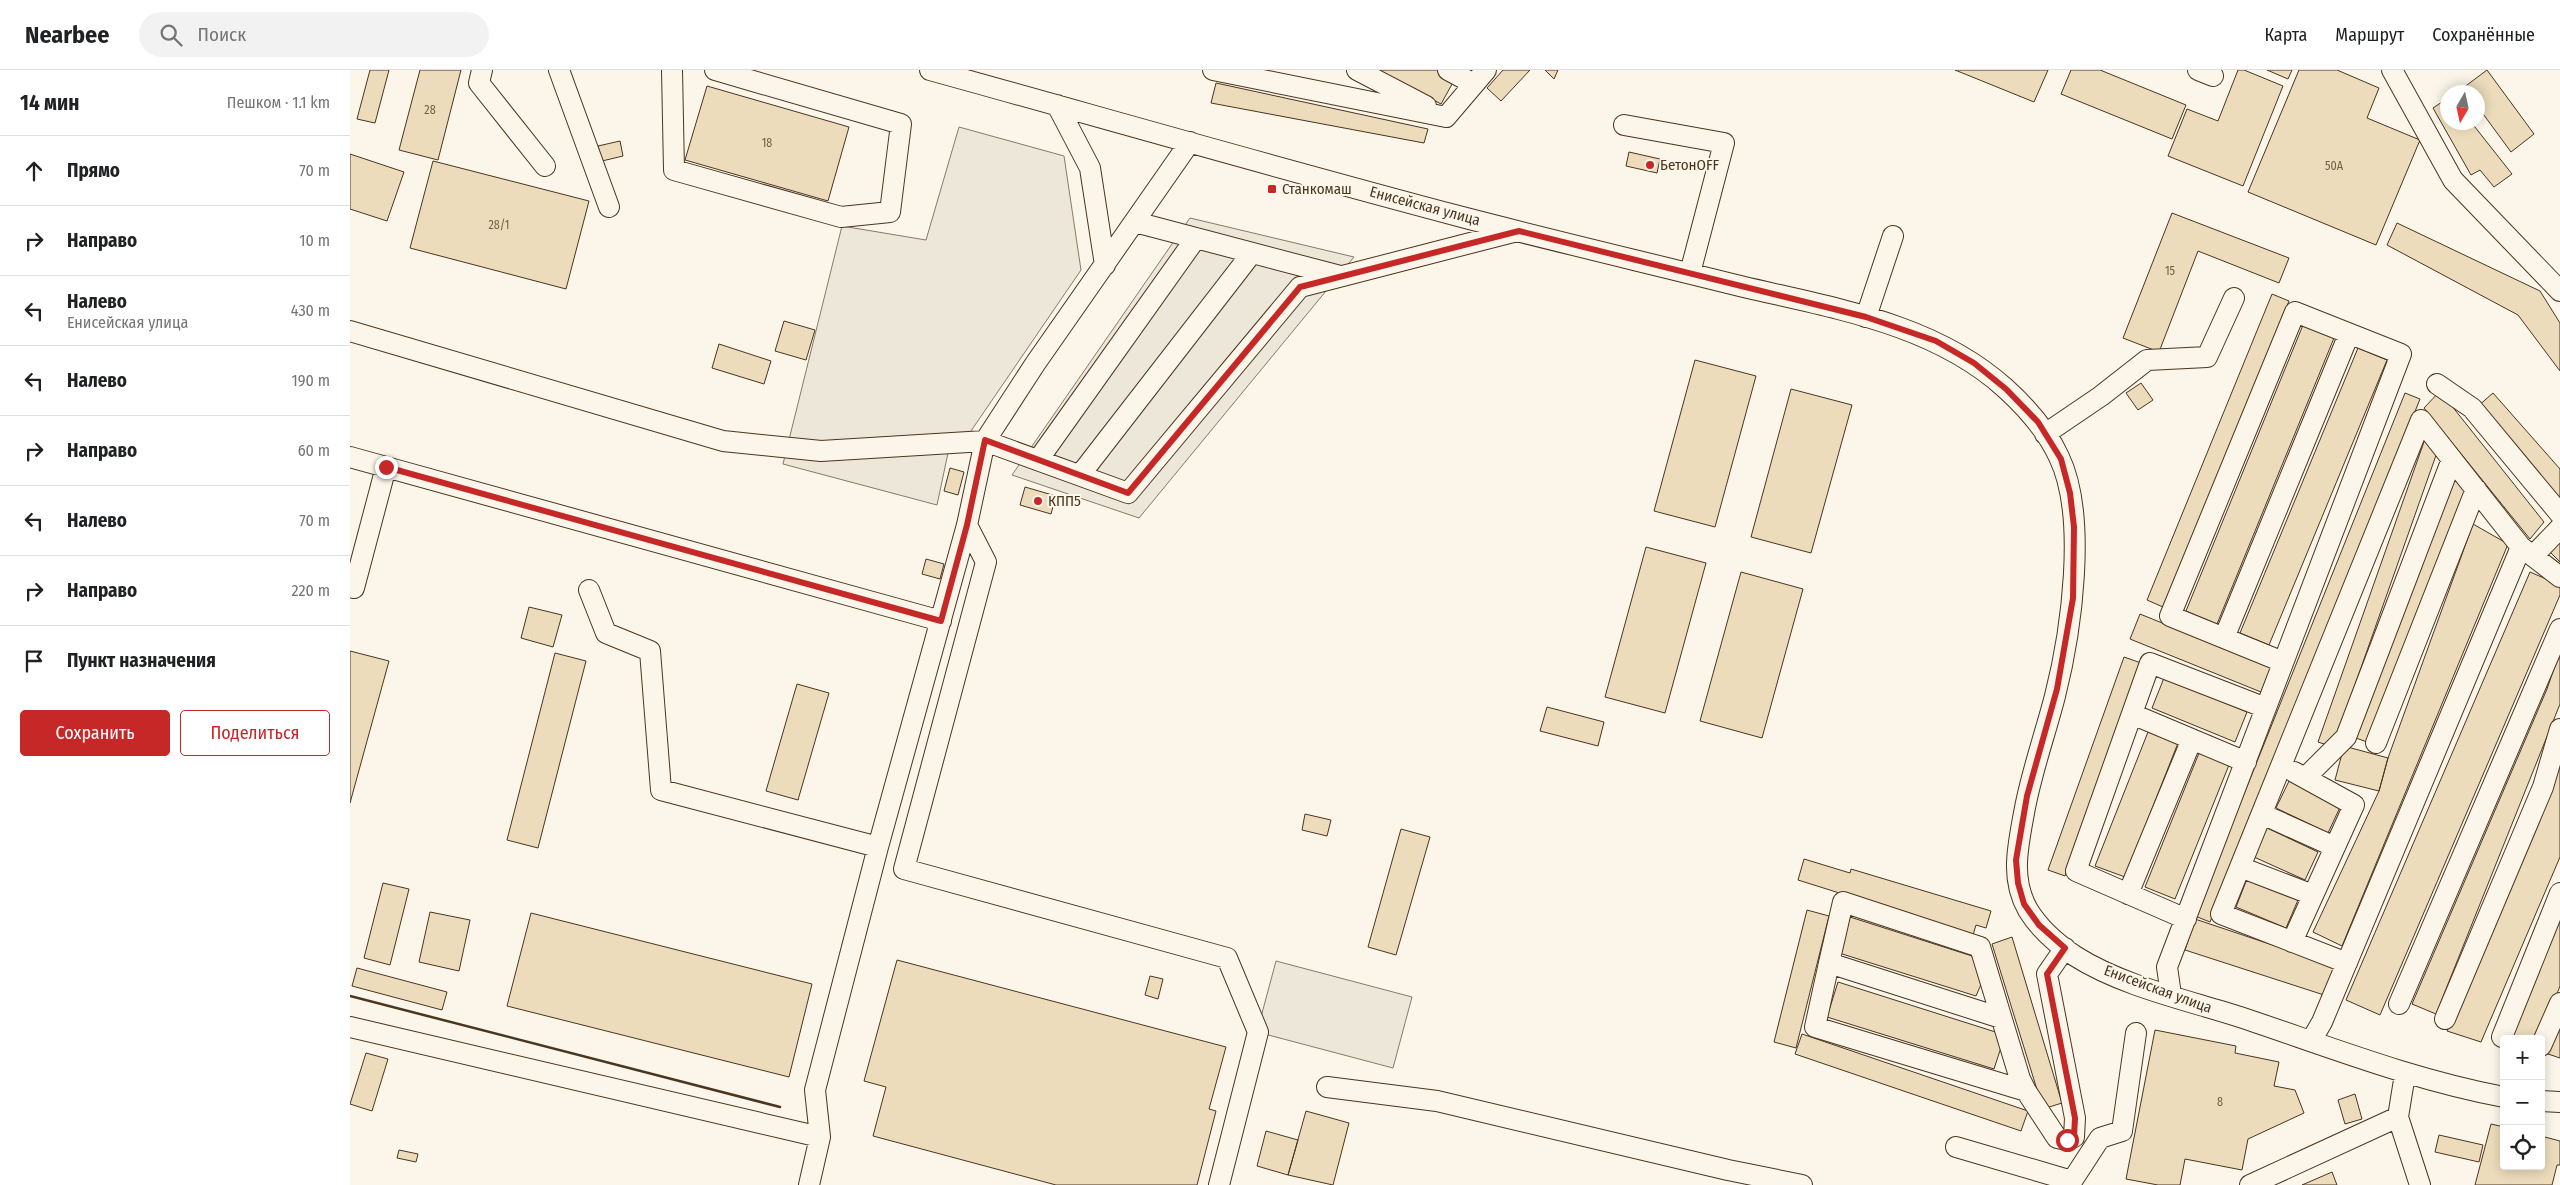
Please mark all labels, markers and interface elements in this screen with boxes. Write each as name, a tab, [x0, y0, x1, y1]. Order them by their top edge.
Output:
search box	[139, 12, 489, 57]
text: Nearbee	[25, 21, 109, 49]
icon: search	[157, 21, 185, 49]
text: Поиск	[197, 23, 246, 46]
text: Карта	[2264, 24, 2307, 46]
text: Маршрут	[2335, 24, 2404, 46]
text: Сохранённые	[2432, 24, 2535, 46]
north arrow	[2440, 85, 2485, 130]
text: 14 мин	[20, 90, 79, 116]
text: Пешком · 1.1 km	[227, 93, 330, 112]
house number: 28	[424, 103, 436, 117]
house number: 18	[762, 136, 772, 150]
place label: БетонOFF	[1660, 156, 1720, 174]
icon: ahead	[20, 157, 48, 185]
text: Прямо	[67, 159, 120, 182]
marker: БетонOFF	[1644, 159, 1656, 171]
house number: 50А	[2325, 159, 2344, 173]
text: 70 m	[299, 161, 330, 180]
place label: Станкомаш	[1282, 180, 1352, 198]
marker: Станкомаш	[1266, 183, 1278, 195]
street label: Енисейская улица	[1368, 183, 1482, 229]
house number: 28/1	[489, 218, 509, 232]
icon: right	[20, 227, 48, 255]
text: Направо	[67, 229, 137, 252]
text: 10 m	[299, 231, 330, 250]
house number: 15	[2165, 264, 2176, 278]
text: Налево	[67, 290, 127, 313]
icon: left	[20, 297, 48, 325]
text: 430 m	[291, 301, 330, 320]
text: Енисейская улица	[67, 313, 188, 332]
icon: left	[20, 367, 48, 395]
text: Налево	[67, 369, 127, 392]
text: 190 m	[292, 371, 330, 390]
icon: right	[20, 437, 48, 465]
text: Направо	[67, 439, 137, 462]
text: 60 m	[298, 441, 330, 460]
route end	[375, 456, 398, 479]
place label: КПП5	[1048, 492, 1081, 510]
marker: КПП5	[1032, 495, 1044, 507]
icon: left	[20, 507, 48, 535]
text: Налево	[67, 509, 127, 532]
text: 70 m	[299, 511, 330, 530]
icon: right	[20, 577, 48, 605]
text: Направо	[67, 579, 137, 602]
text: 220 m	[291, 581, 330, 600]
icon: arrive	[20, 647, 48, 675]
text: Пункт назначения	[67, 649, 216, 672]
button: Сохранить	[20, 710, 170, 756]
button: Поделиться	[180, 710, 330, 756]
street label: Енисейская улица	[2102, 961, 2214, 1017]
map controls	[2500, 1035, 2545, 1170]
button: +	[2500, 1035, 2545, 1080]
button: −	[2500, 1080, 2545, 1125]
house number: 8	[2217, 1095, 2223, 1109]
button: locate	[2500, 1125, 2545, 1170]
route start	[2056, 1129, 2079, 1152]

